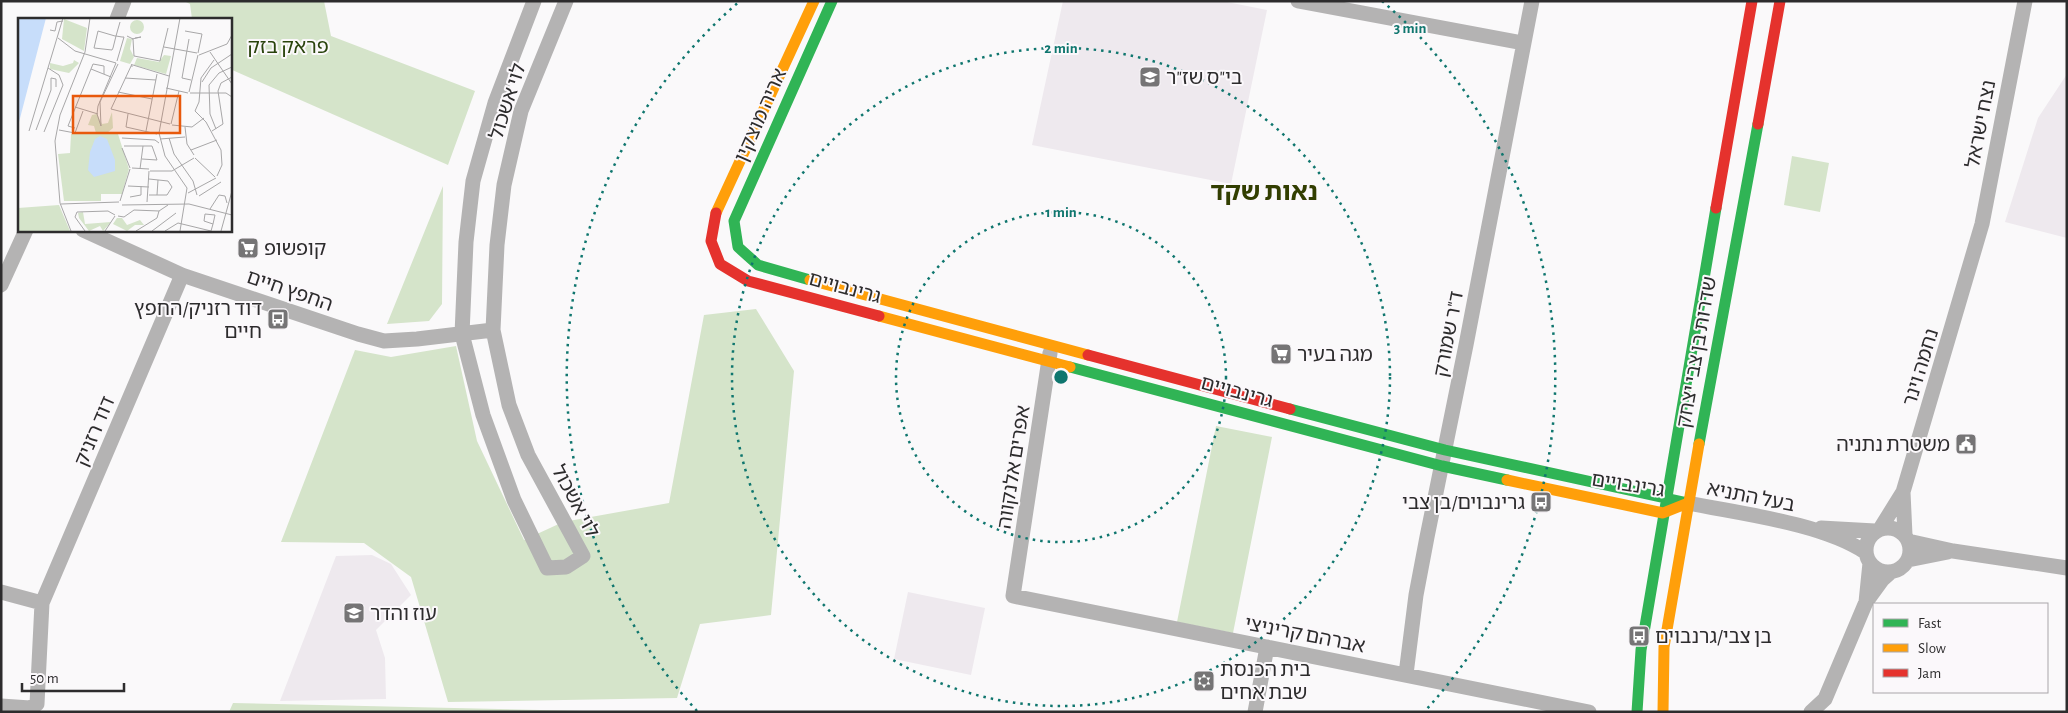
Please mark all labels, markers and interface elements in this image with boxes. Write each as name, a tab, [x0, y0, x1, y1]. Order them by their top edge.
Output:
inset map	[18, 18, 231, 231]
text: 3 min	[1394, 21, 1426, 36]
park label: פראק בזק	[247, 37, 329, 57]
text: 2 min	[1044, 41, 1078, 56]
street label: לוי אשכול	[486, 61, 530, 142]
school or university icon: בי"ס שז"ר	[1138, 65, 1162, 89]
street label: אריה מוצקין	[731, 66, 790, 165]
place label: בי"ס שז"ר	[1166, 68, 1242, 88]
street label: נצח ישראל	[1963, 79, 1999, 170]
district label: נאות שקד	[1210, 180, 1318, 205]
text: 1 min	[1045, 205, 1077, 220]
supermarket icon: קופשופ	[236, 236, 260, 260]
place label: קופשופ	[264, 239, 326, 259]
street label: החפץ חיים	[244, 267, 335, 315]
street label: גרינבויים	[807, 269, 883, 307]
street label: שדרות בן צבי יצחק	[1674, 275, 1720, 430]
street label: ד"ר שמורק	[1431, 290, 1467, 379]
place label: דוד רזניק/החפץ חיים	[134, 299, 262, 342]
bus stop icon: דוד רזניק/החפץ חיים	[266, 307, 290, 331]
street label: נחמה וינר	[1900, 326, 1942, 408]
supermarket icon: מגה בעיר	[1269, 342, 1293, 366]
place label: מגה בעיר	[1297, 345, 1373, 365]
centre of rings	[1052, 368, 1070, 386]
street label: גרינבויים	[1199, 373, 1275, 411]
street label: דוד רזניק	[71, 393, 119, 469]
street label: אפרים אלנקווה	[994, 404, 1034, 530]
public building icon: משטרת נתניה	[1954, 432, 1978, 456]
place label: משטרת נתניה	[1836, 435, 1950, 455]
street label: לוי אשכול	[548, 462, 602, 541]
street label: גרינבויים	[1590, 469, 1666, 501]
street label: בעל התניא	[1705, 479, 1796, 515]
bus stop icon: גרינבוים/בן צבי	[1529, 490, 1553, 514]
place label: גרינבוים/בן צבי	[1402, 493, 1526, 513]
school or university icon: עוז והדר	[342, 601, 366, 625]
legend	[1873, 603, 2048, 693]
place label: עוז והדר	[370, 604, 437, 624]
street label: אברהם קריניצי	[1243, 613, 1367, 656]
text: Fast	[1918, 616, 1942, 631]
bus stop icon: בן צבי/גרנבוים	[1627, 624, 1651, 648]
place label: בן צבי/גרנבוים	[1655, 627, 1772, 647]
text: Slow	[1918, 641, 1946, 656]
scale bar	[22, 660, 125, 692]
place label: בית הכנסת שבת אחים	[1220, 660, 1311, 703]
text: Jam	[1918, 666, 1941, 681]
synagogue icon: בית הכנסת שבת אחים	[1192, 669, 1216, 693]
text: 50 m	[30, 671, 59, 686]

